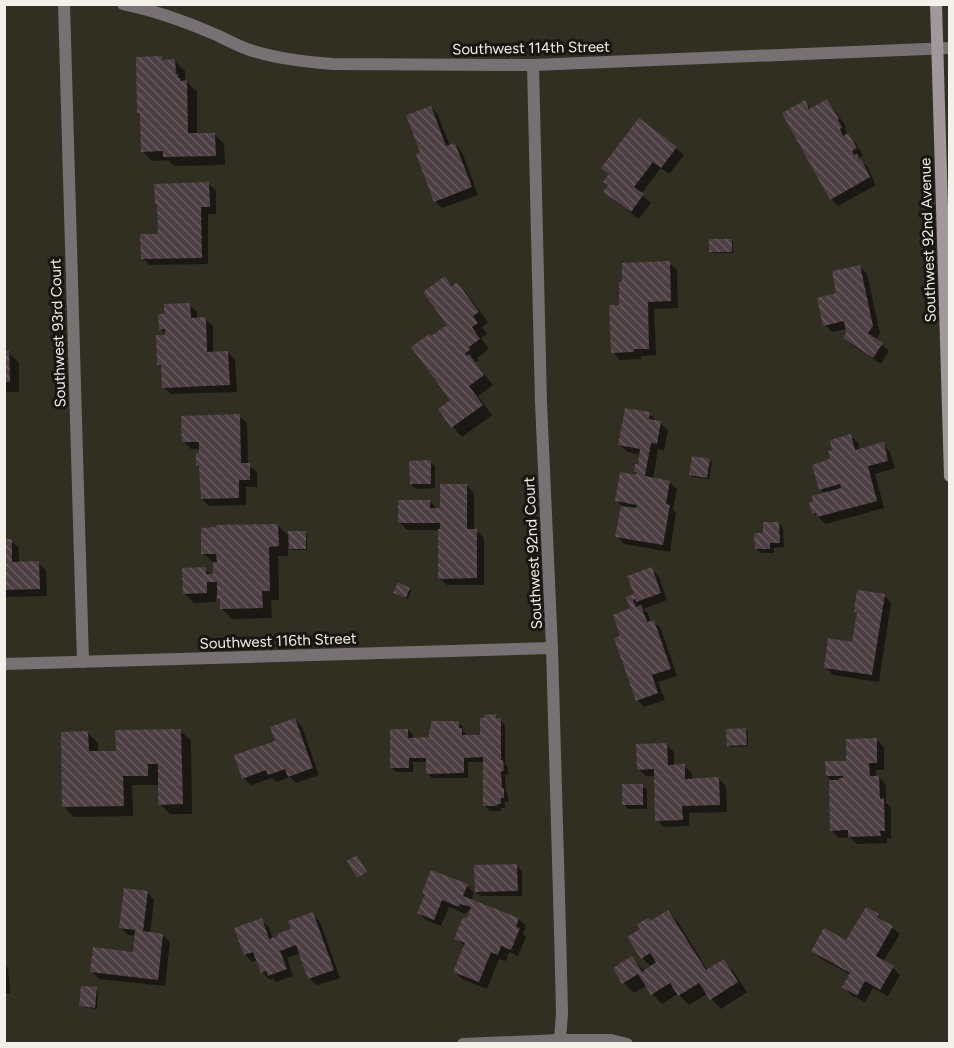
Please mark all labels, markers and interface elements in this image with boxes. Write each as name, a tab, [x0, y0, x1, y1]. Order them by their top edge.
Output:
street label: Southwest 114th Street	[452, 38, 610, 58]
street label: Southwest 92nd Avenue	[916, 157, 940, 323]
street label: Southwest 93rd Court	[46, 258, 70, 408]
street label: Southwest 92nd Court	[520, 476, 546, 630]
street label: Southwest 116th Street	[199, 629, 357, 653]

